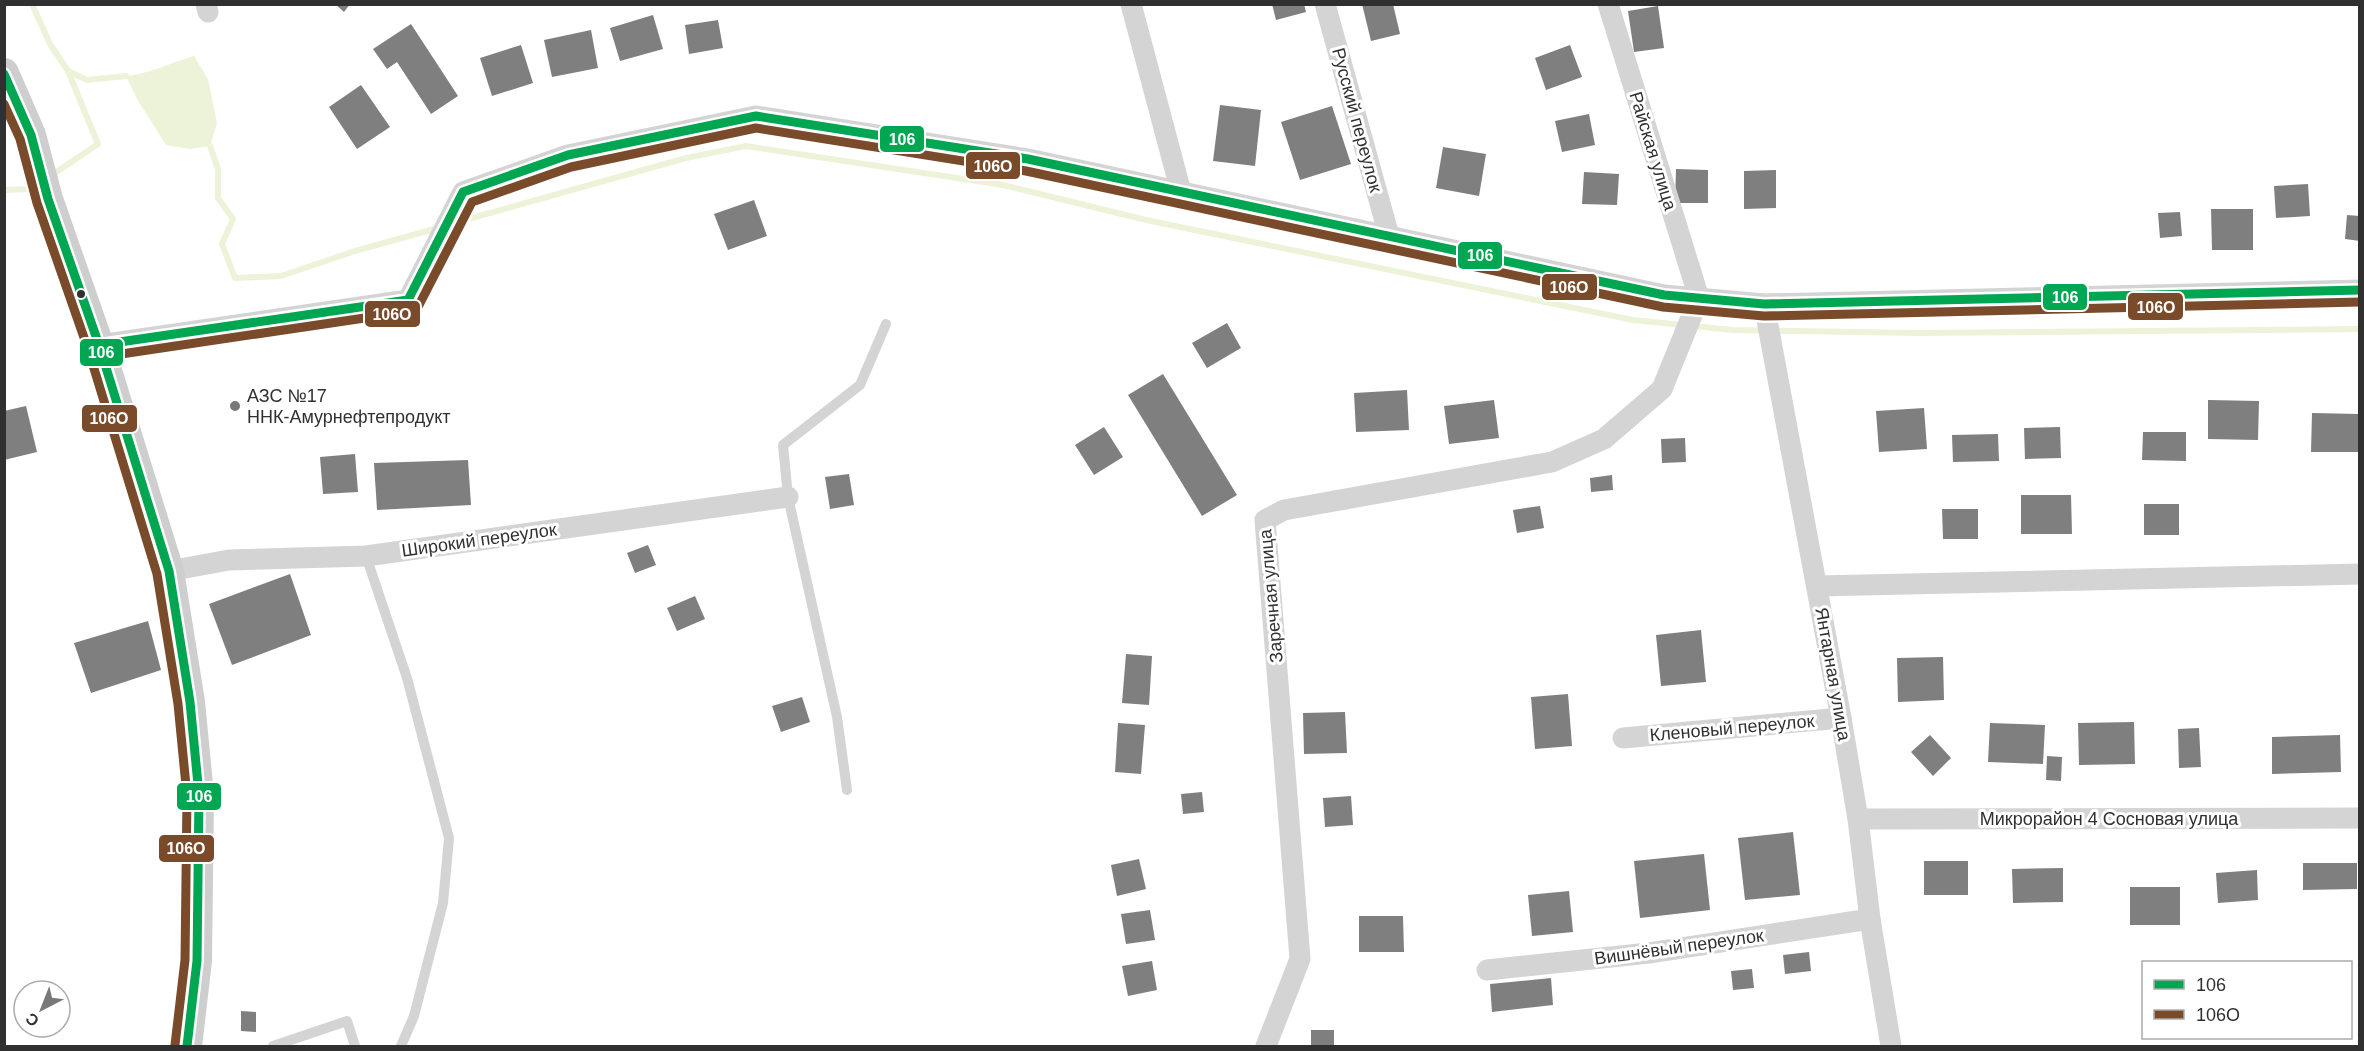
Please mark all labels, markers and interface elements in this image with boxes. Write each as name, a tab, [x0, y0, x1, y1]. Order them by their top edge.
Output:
street label: Русский переулок	[1328, 46, 1386, 194]
street label: Райская улица	[1625, 89, 1681, 214]
line badge: 106	[879, 125, 925, 153]
text: 106	[889, 131, 915, 148]
line badge: 106О	[965, 151, 1021, 180]
text: 106О	[973, 158, 1013, 175]
line badge: 106	[1457, 241, 1503, 270]
text: 106	[1467, 247, 1493, 264]
line badge: 106О	[1541, 273, 1598, 301]
text: 106О	[1549, 279, 1589, 296]
line badge: 106	[2042, 283, 2088, 311]
unlabelled marker	[75, 288, 87, 300]
text: 106	[2052, 289, 2078, 306]
line badge: 106О	[2127, 292, 2184, 321]
text: 106О	[2136, 299, 2176, 316]
line badge: 106О	[364, 300, 421, 328]
text: 106О	[372, 306, 412, 323]
line badge: 106	[79, 338, 124, 367]
text: 106	[88, 344, 114, 361]
place label: АЗС №17 ННК-Амурнефтепродукт	[247, 386, 450, 427]
marker: АЗС №17 ННК-Амурнефтепродукт	[228, 399, 242, 413]
line badge: 106О	[81, 404, 138, 433]
text: 106О	[89, 410, 129, 427]
street label: Широкий переулок	[400, 519, 558, 561]
street label: Заречная улица	[1255, 527, 1287, 664]
street label: Янтарная улица	[1811, 606, 1855, 743]
street label: Кленовый переулок	[1649, 711, 1815, 745]
line badge: 106	[176, 782, 222, 811]
text: 106	[186, 788, 212, 805]
street label: Микрорайон 4 Сосновая улица	[1980, 809, 2239, 829]
line badge: 106О	[158, 834, 215, 863]
text: 106О	[166, 840, 206, 857]
street label: Вишнёвый переулок	[1593, 925, 1765, 969]
legend	[2142, 961, 2352, 1039]
text: 106	[2196, 975, 2226, 995]
north arrow	[12, 979, 72, 1039]
text: 106О	[2196, 1005, 2240, 1025]
text: С	[22, 1009, 42, 1030]

